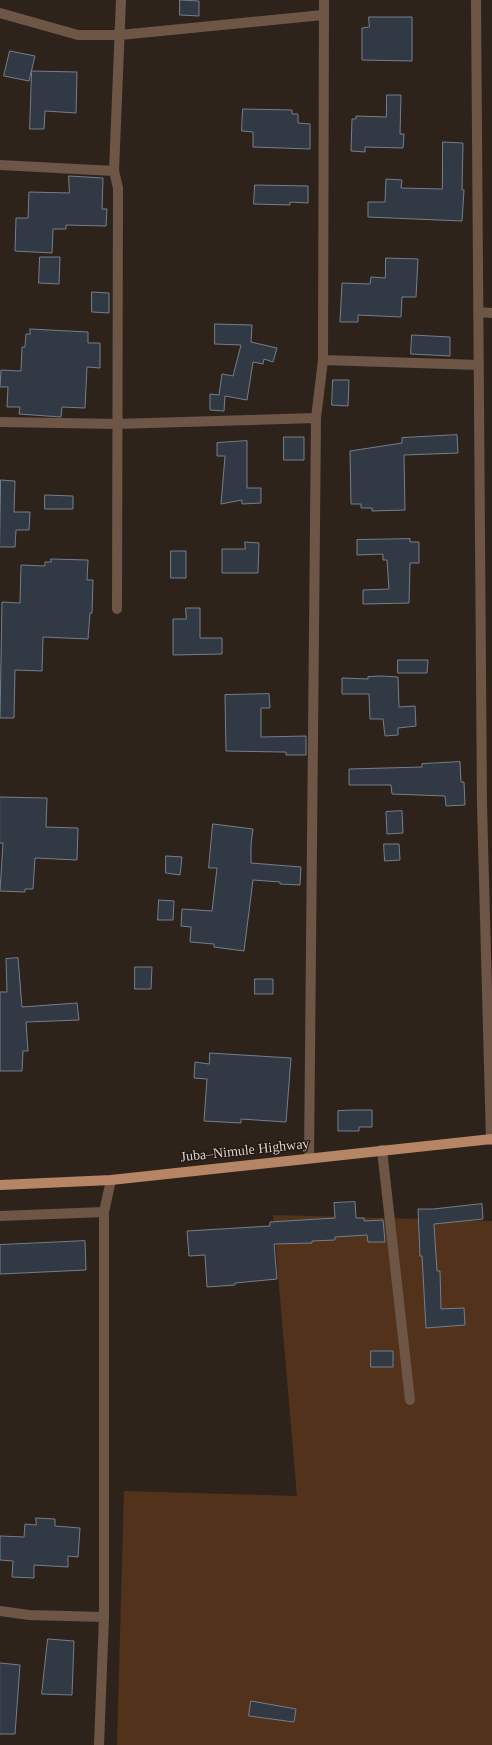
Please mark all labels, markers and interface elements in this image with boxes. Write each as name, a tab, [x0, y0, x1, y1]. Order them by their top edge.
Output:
street label: Juba–Nimule Highway	[180, 1136, 310, 1166]

